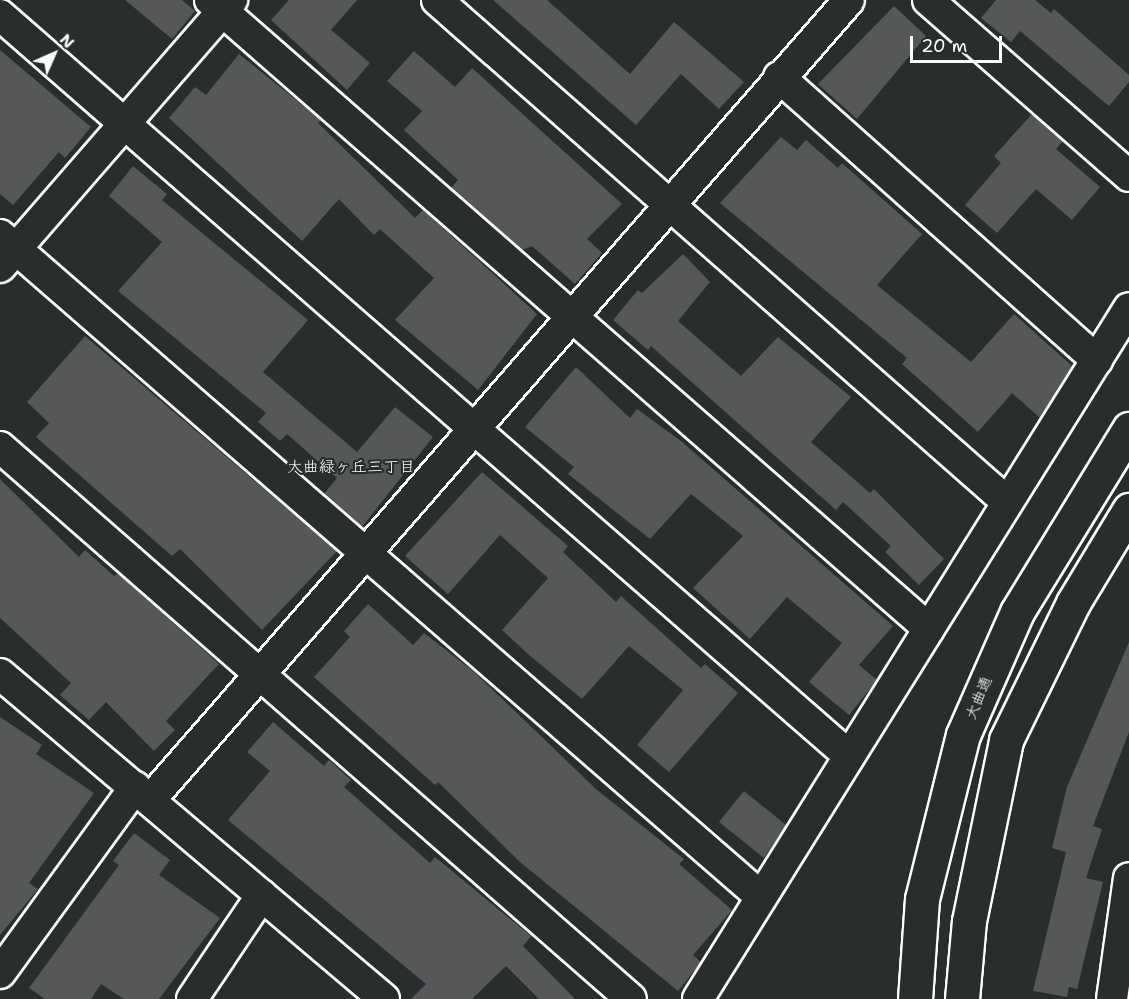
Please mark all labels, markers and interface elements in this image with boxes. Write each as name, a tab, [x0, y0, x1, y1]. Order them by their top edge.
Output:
north arrow	[24, 24, 84, 84]
scale bar	[913, 24, 1004, 62]
text: N	[55, 29, 79, 53]
text: 20 m	[921, 34, 967, 58]
district label: 大曲緑ヶ丘三丁目	[287, 457, 415, 477]
street label: 大曲通	[962, 674, 996, 722]

